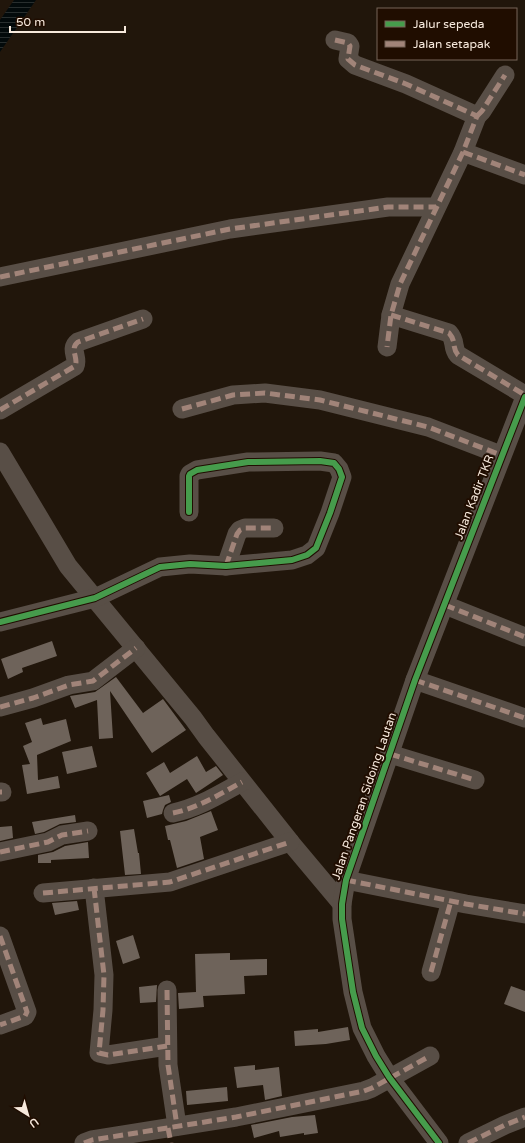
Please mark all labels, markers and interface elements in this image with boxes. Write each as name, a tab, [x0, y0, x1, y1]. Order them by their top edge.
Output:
scale bar	[10, 8, 125, 34]
legend	[377, 8, 517, 60]
text: 50 m	[16, 15, 45, 29]
text: Jalur sepeda	[413, 17, 485, 31]
text: Jalan setapak	[413, 37, 491, 51]
street label: Jalan Kadir TKR	[451, 453, 497, 541]
street label: Jalan Pangeran Sidoing Lautan	[329, 710, 399, 882]
north arrow	[8, 1095, 48, 1135]
text: U	[26, 1115, 41, 1130]

